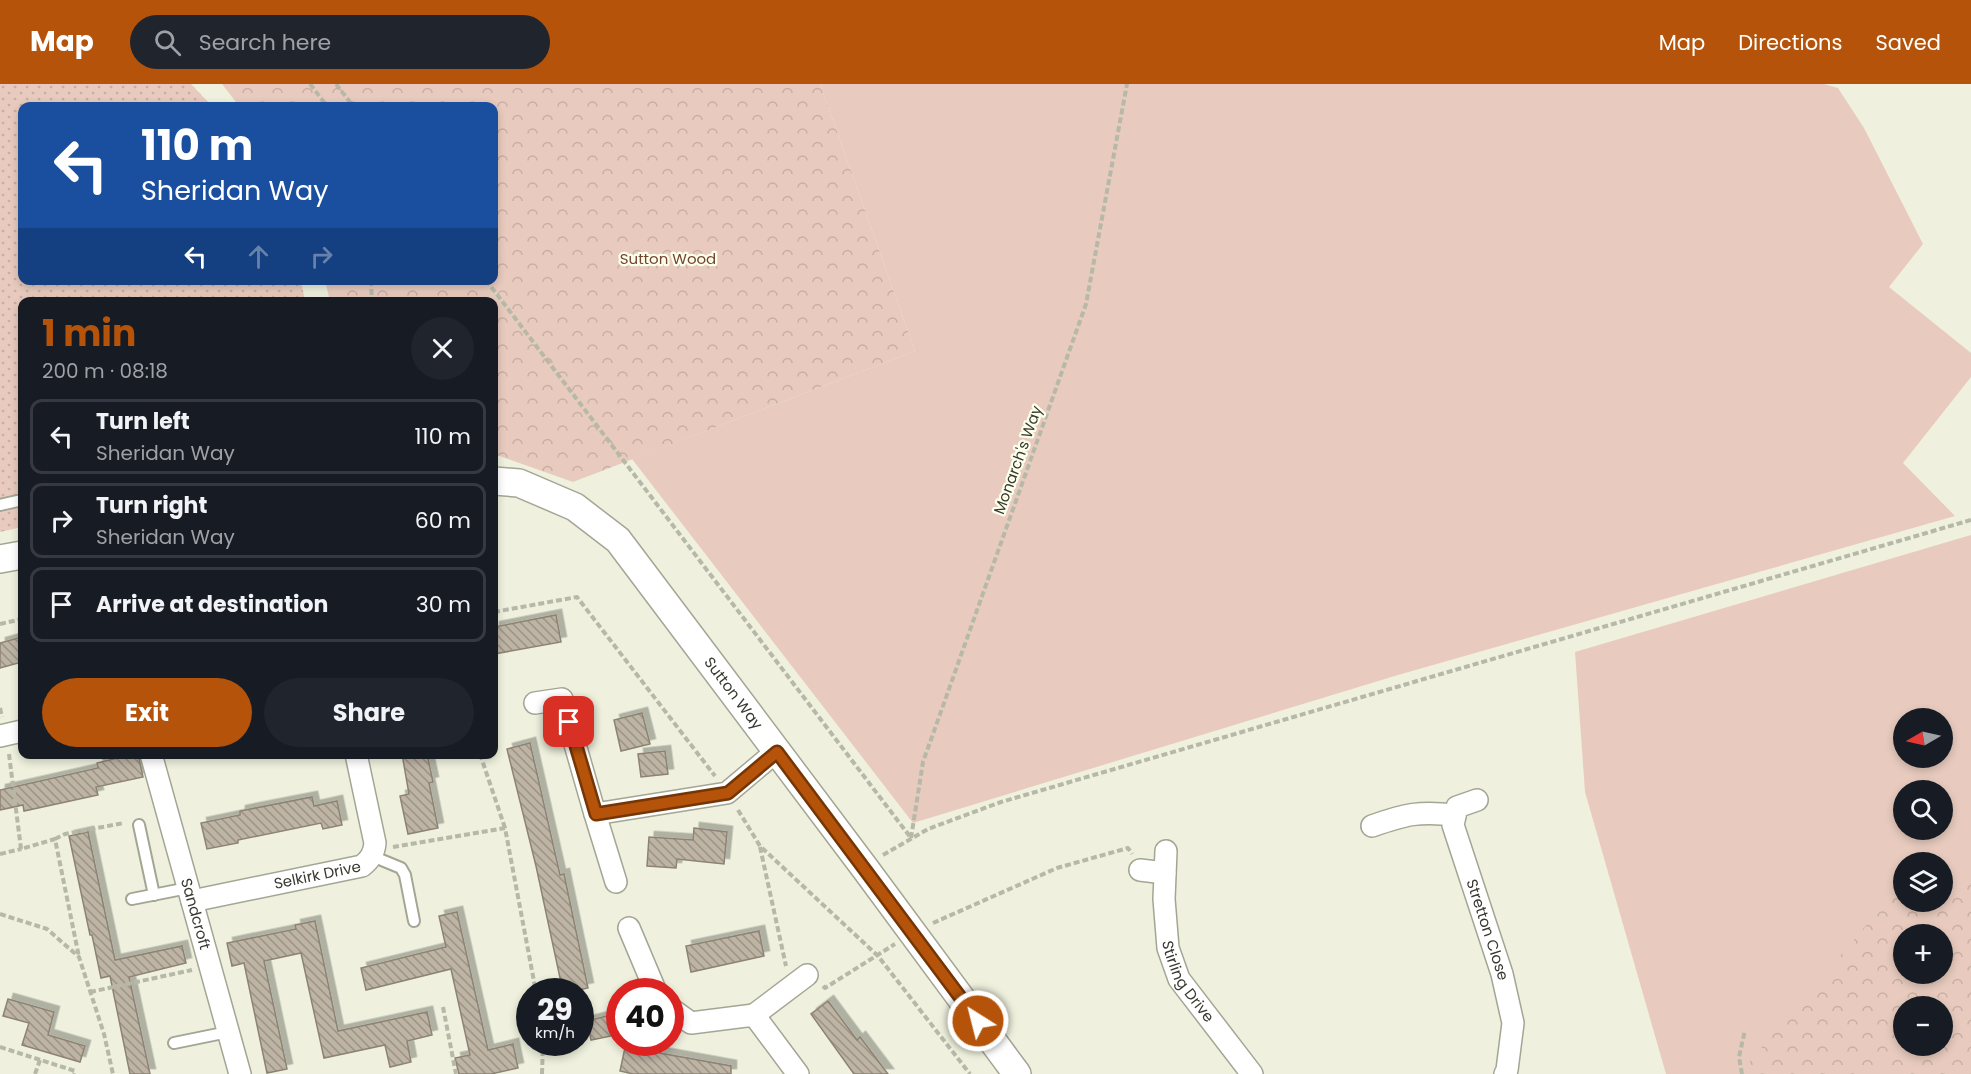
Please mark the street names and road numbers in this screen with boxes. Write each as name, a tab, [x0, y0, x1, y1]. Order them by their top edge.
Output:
street label: Monarch's Way	[988, 402, 1047, 517]
street label: Sutton Way	[700, 652, 768, 734]
street label: Selkirk Drive	[272, 856, 363, 894]
street label: Sandcroft	[176, 876, 216, 952]
street label: Stretton Close	[1462, 876, 1514, 982]
street label: Stirling Drive	[1157, 940, 1219, 1026]

